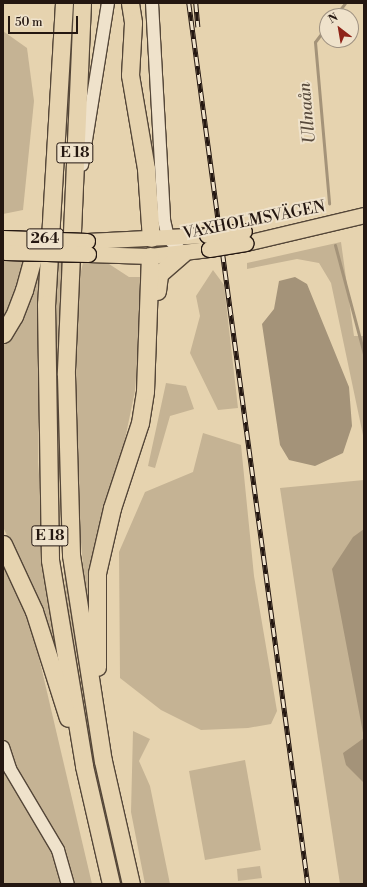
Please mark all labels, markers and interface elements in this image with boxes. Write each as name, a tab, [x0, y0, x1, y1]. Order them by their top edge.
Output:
scale bar	[10, 8, 80, 34]
north arrow	[319, 8, 359, 48]
text: N	[326, 10, 341, 27]
text: 50 m	[15, 15, 43, 30]
water label: Ullnaån	[295, 82, 321, 144]
road number: E 18	[56, 140, 94, 166]
street label: VAXHOLMSVÄGEN	[181, 197, 327, 243]
road number: 264	[26, 226, 64, 252]
road number: E 18	[31, 523, 69, 549]

